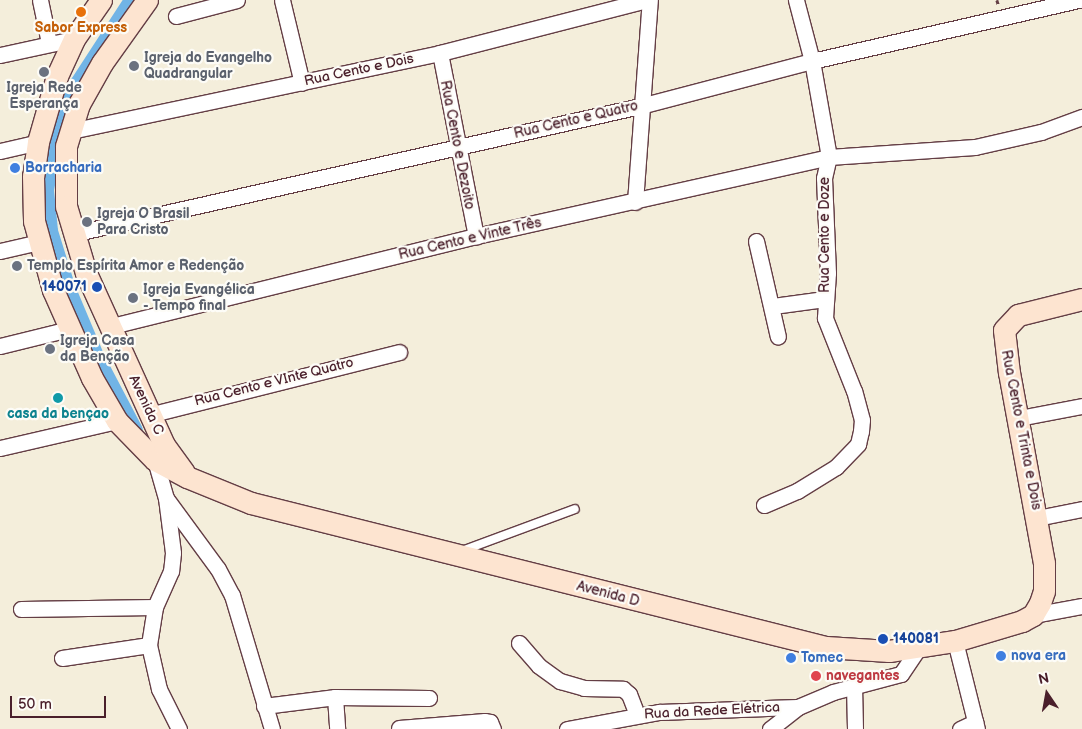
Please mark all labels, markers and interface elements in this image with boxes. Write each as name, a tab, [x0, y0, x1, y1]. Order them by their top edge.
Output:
marker: Sabor Express	[75, 6, 87, 18]
place label: Sabor Express	[35, 20, 127, 36]
place label: Igreja do Evangelho Quadrangular	[144, 50, 272, 82]
street label: Rua Cento e Dois	[303, 50, 415, 90]
marker: Igreja do Evangelho Quadrangular	[128, 60, 140, 72]
marker: Igreja Rede Esperança	[38, 66, 50, 78]
street label: Rua Cento e Dezoito	[436, 79, 478, 211]
place label: Igreja Rede Esperança	[6, 80, 82, 112]
street label: Rua Cento e Quatro	[512, 98, 640, 142]
place label: Borracharia	[25, 160, 102, 176]
marker: Borracharia	[9, 162, 21, 174]
street label: Rua Cento e Doze	[817, 177, 833, 293]
place label: Igreja O Brasil Para Cristo	[97, 206, 190, 238]
street label: Rua Cento e Vinte Três	[397, 214, 543, 264]
marker: Igreja O Brasil Para Cristo	[81, 216, 93, 228]
place label: Templo Espírita Amor e Redenção	[27, 258, 244, 274]
marker: Templo Espírita Amor e Redenção	[11, 260, 23, 272]
place label: 140071	[42, 279, 87, 295]
marker: 140071	[91, 281, 103, 293]
place label: Igreja Evangélica - Tempo final	[143, 282, 255, 314]
marker: Igreja Evangélica - Tempo final	[127, 292, 139, 304]
place label: Igreja Casa da Benção	[60, 333, 134, 366]
marker: Igreja Casa da Benção	[44, 343, 56, 355]
street label: Rua Cento e Trinta e Dois	[997, 348, 1045, 512]
street label: Rua Cento e VInte Quatro	[193, 354, 355, 410]
street label: Avenida C	[125, 372, 167, 438]
marker: casa da bençao	[52, 392, 64, 404]
place label: casa da bençao	[7, 406, 109, 422]
street label: Avenida D	[575, 578, 641, 610]
place label: 140081	[893, 631, 939, 647]
marker: 140081	[877, 633, 889, 645]
place label: nova era	[1011, 648, 1066, 664]
place label: Tomec	[801, 650, 843, 666]
marker: nova era	[995, 650, 1007, 662]
marker: Tomec	[785, 652, 797, 664]
place label: navegantes	[826, 668, 899, 684]
north arrow	[1022, 669, 1072, 719]
text: N	[1037, 669, 1051, 688]
marker: navegantes	[810, 670, 822, 682]
scale bar	[12, 686, 109, 718]
text: 50 m	[18, 695, 52, 714]
street label: Rua da Rede Elétrica	[644, 699, 780, 723]

